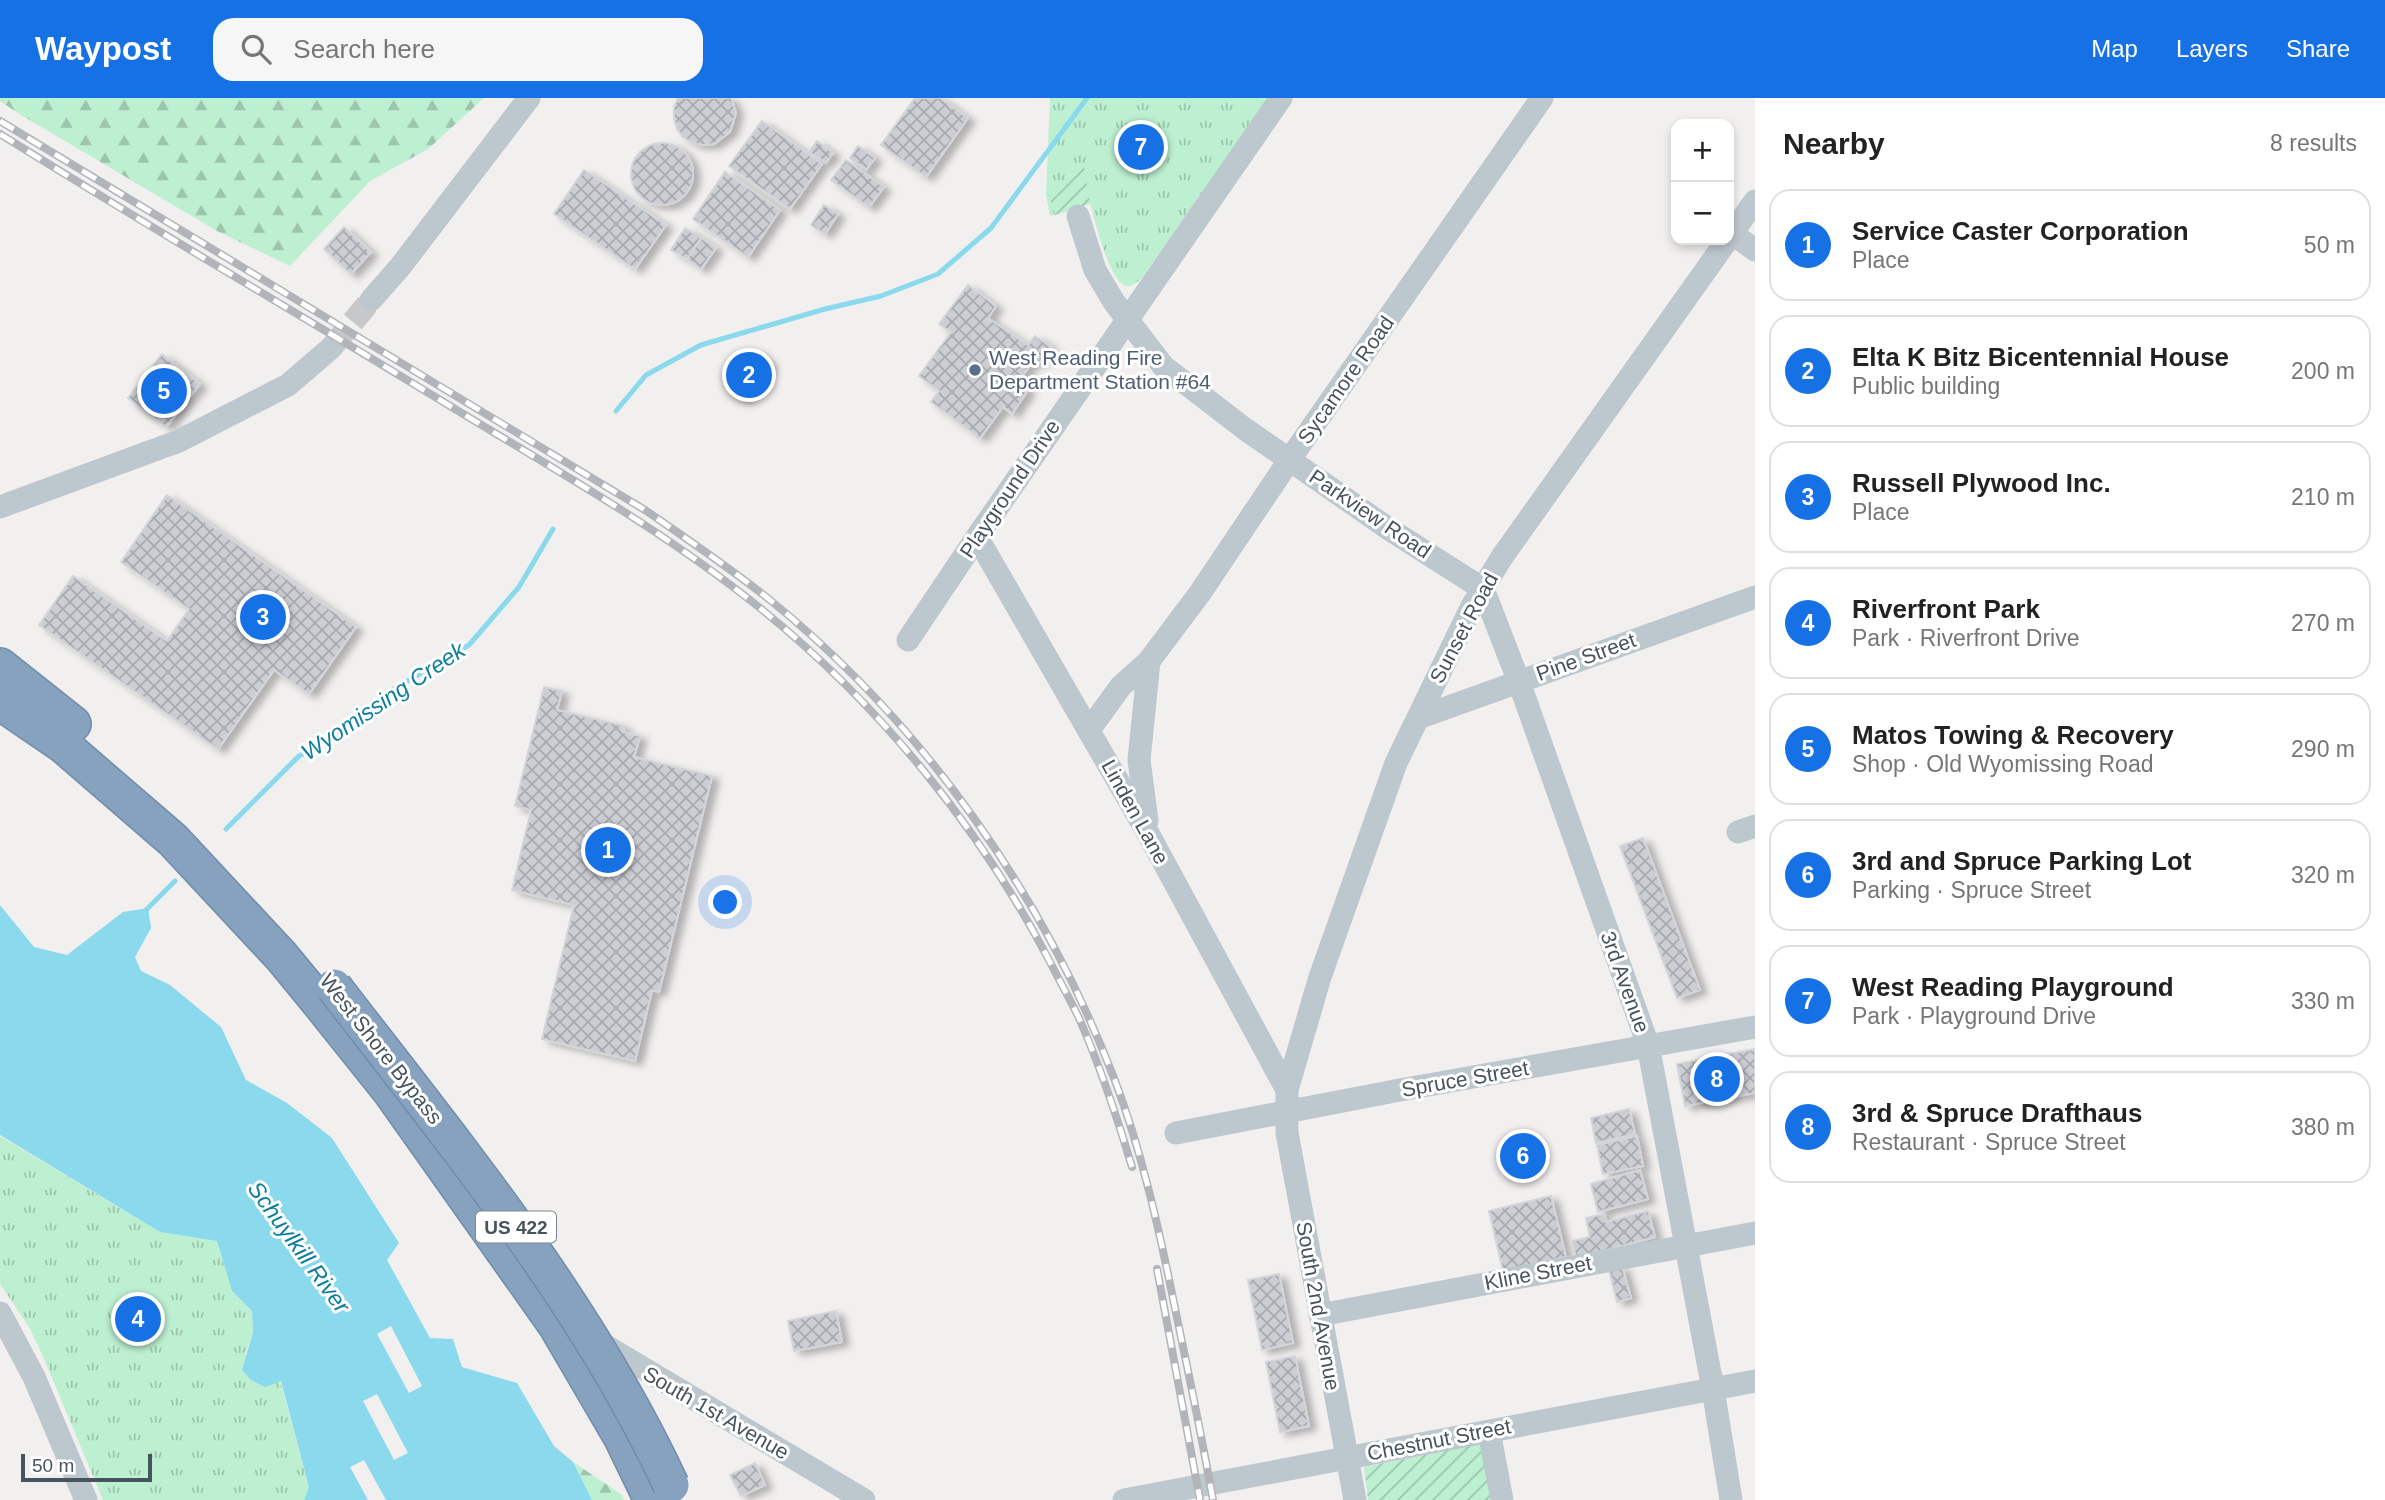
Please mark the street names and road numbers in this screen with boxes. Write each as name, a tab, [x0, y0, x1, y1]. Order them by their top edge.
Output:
street label: Sycamore Road	[1293, 311, 1398, 448]
street label: Playground Drive	[955, 416, 1064, 562]
street label: Parkview Road	[1305, 465, 1435, 563]
street label: Sunset Road	[1425, 569, 1502, 687]
street label: Pine Street	[1533, 628, 1639, 685]
street label: Linden Lane	[1097, 756, 1174, 868]
street label: 3rd Avenue	[1597, 928, 1654, 1036]
street label: West Shore Bypass	[316, 969, 447, 1128]
street label: Spruce Street	[1400, 1056, 1530, 1101]
road number: US 422	[476, 1212, 556, 1242]
street label: South 2nd Avenue	[1292, 1220, 1345, 1392]
street label: Kline Street	[1482, 1251, 1594, 1294]
street label: South 1st Avenue	[639, 1362, 793, 1464]
street label: Chestnut Street	[1365, 1414, 1513, 1465]

